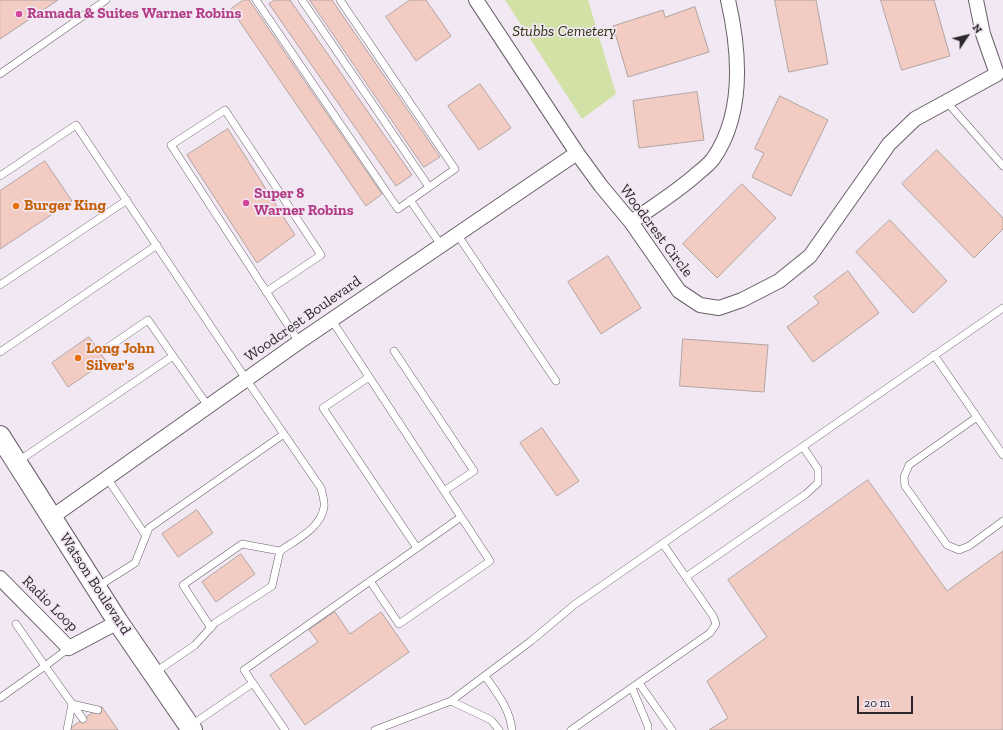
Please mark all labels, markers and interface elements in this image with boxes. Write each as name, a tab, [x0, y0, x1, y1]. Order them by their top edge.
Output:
place label: Ramada & Suites Warner Robins	[27, 5, 241, 23]
marker: Ramada & Suites Warner Robins	[14, 9, 24, 19]
north arrow	[947, 16, 987, 56]
text: N	[970, 22, 985, 36]
park label: Stubbs Cemetery	[512, 23, 616, 41]
street label: Woodcrest Circle	[615, 181, 697, 281]
place label: Super 8 Warner Robins	[254, 185, 354, 220]
place label: Burger King	[24, 197, 106, 215]
marker: Super 8 Warner Robins	[241, 198, 251, 208]
marker: Burger King	[11, 201, 21, 211]
street label: Woodcrest Boulevard	[241, 272, 365, 366]
place label: Long John Silver's	[86, 340, 155, 375]
marker: Long John Silver's	[73, 353, 83, 363]
street label: Watson Boulevard	[55, 530, 135, 638]
street label: Radio Loop	[18, 572, 82, 636]
scale bar	[859, 688, 915, 714]
text: 20 m	[864, 696, 890, 710]

